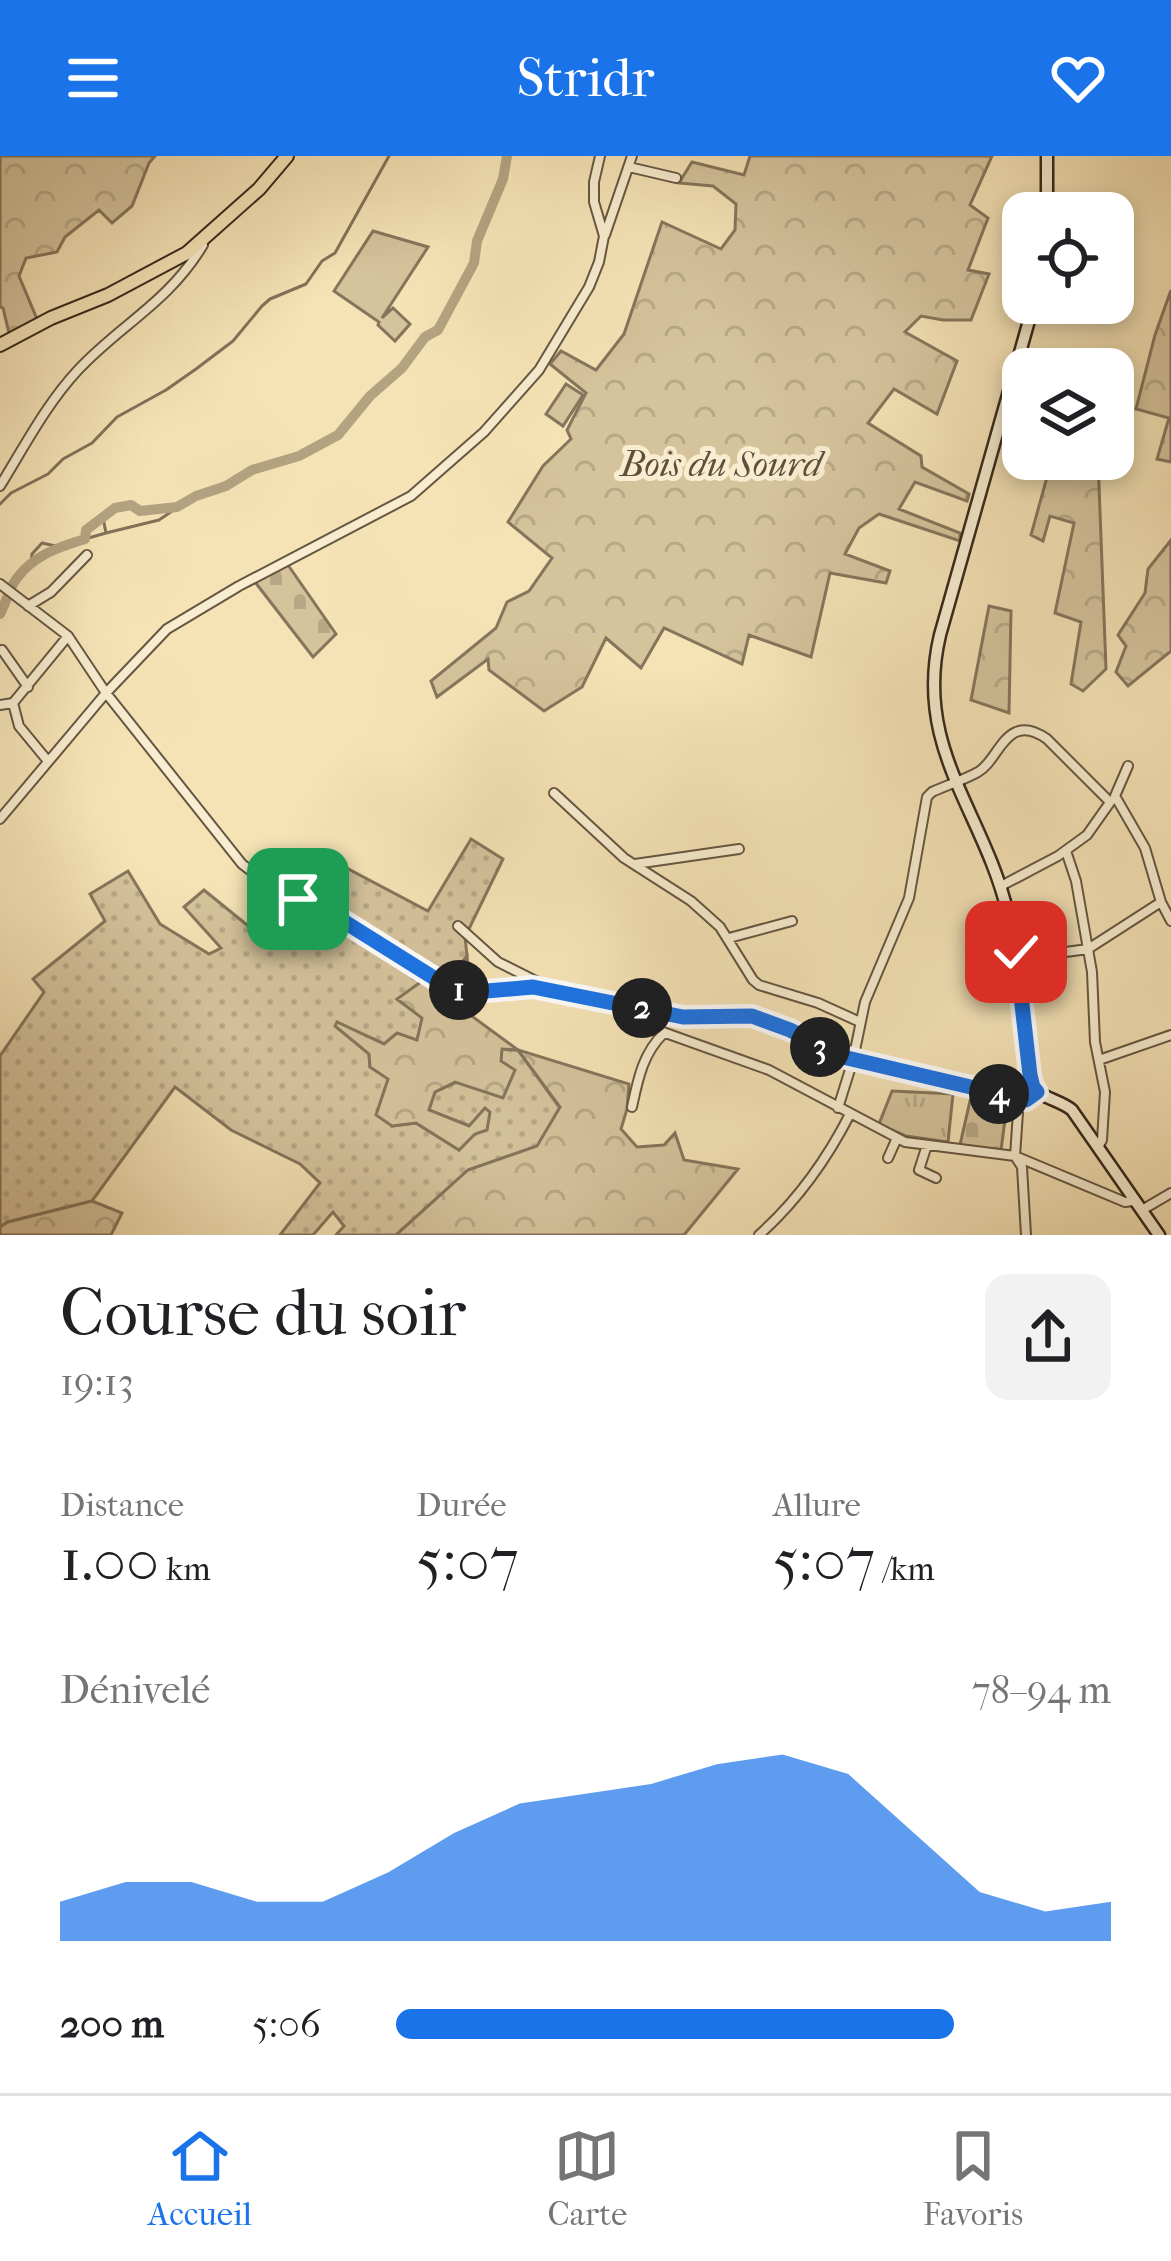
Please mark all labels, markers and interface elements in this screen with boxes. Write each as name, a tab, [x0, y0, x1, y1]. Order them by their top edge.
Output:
icon: menu	[60, 45, 126, 111]
icon: heart	[1045, 45, 1111, 111]
text: Stridr	[516, 47, 655, 110]
map controls	[1002, 192, 1134, 480]
button: locate	[1002, 192, 1134, 324]
button: layers	[1002, 348, 1134, 480]
park label: Bois du Sourd	[619, 443, 826, 485]
pin	[247, 848, 349, 950]
icon: arrive	[265, 866, 331, 932]
pin	[965, 901, 1067, 1003]
icon: check	[983, 919, 1049, 985]
pin: 1	[429, 960, 489, 1020]
text: 1	[453, 970, 465, 1009]
pin: 2	[612, 978, 672, 1038]
text: 2	[634, 988, 650, 1027]
pin: 3	[790, 1017, 850, 1077]
text: 3	[813, 1027, 827, 1066]
pin: 4	[969, 1064, 1029, 1124]
text: 4	[989, 1074, 1009, 1113]
button: share	[985, 1274, 1111, 1400]
text: Course du soir	[60, 1275, 466, 1352]
text: 19:13	[60, 1359, 134, 1405]
text: Distance	[60, 1486, 184, 1525]
text: Durée	[416, 1486, 507, 1525]
text: Allure	[773, 1486, 861, 1525]
text: 1.00	[60, 1525, 159, 1596]
text: 5:07	[416, 1525, 519, 1596]
text: 5:07	[773, 1525, 875, 1596]
text: km	[159, 1550, 211, 1589]
text: /km	[875, 1550, 935, 1589]
text: Dénivelé	[60, 1667, 210, 1713]
text: 78–94 m	[972, 1667, 1111, 1713]
text: 200 m	[60, 2001, 164, 2047]
text: 5:06	[252, 2001, 321, 2047]
tab: Accueil	[148, 2123, 252, 2234]
tab: Carte	[547, 2123, 627, 2234]
tab: Favoris	[923, 2123, 1023, 2234]

